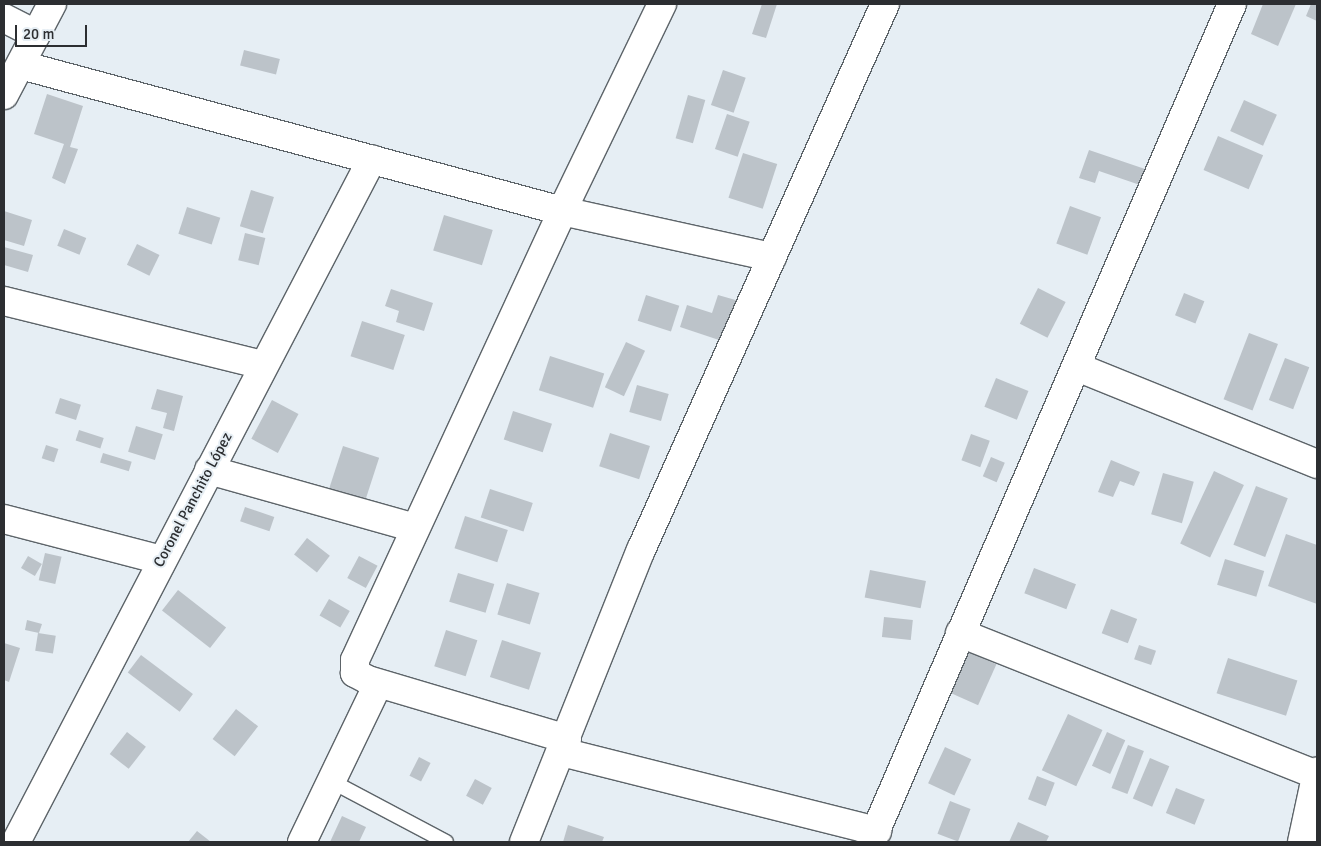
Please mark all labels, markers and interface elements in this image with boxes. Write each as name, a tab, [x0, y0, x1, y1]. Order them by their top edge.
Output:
scale bar	[18, 15, 90, 47]
text: 20 m	[23, 25, 54, 43]
street label: Coronel Panchito López	[150, 430, 236, 570]

